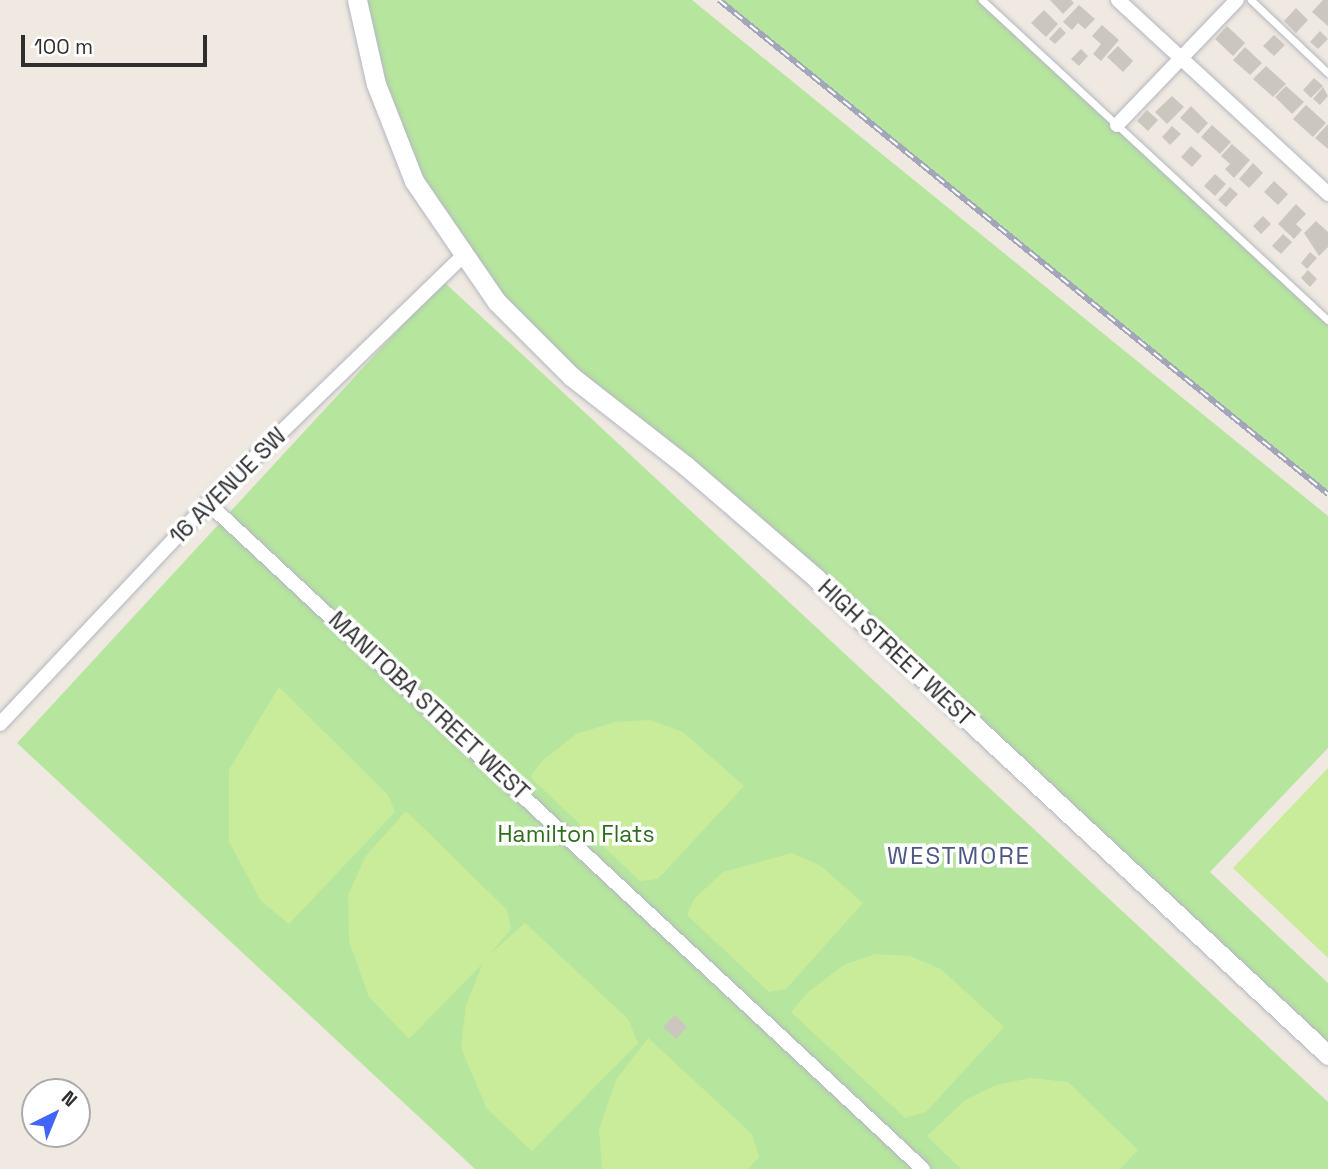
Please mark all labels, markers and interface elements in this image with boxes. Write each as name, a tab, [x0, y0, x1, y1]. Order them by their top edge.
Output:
scale bar	[24, 21, 210, 65]
text: 100 m	[34, 33, 93, 60]
street label: 16 AVENUE SW	[164, 422, 292, 550]
street label: HIGH STREET WEST	[812, 573, 980, 733]
street label: MANITOBA STREET WEST	[323, 605, 535, 807]
park label: Hamilton Flats	[497, 820, 655, 848]
district label: WESTMORE	[888, 842, 1030, 870]
north arrow	[21, 1078, 91, 1148]
text: N	[56, 1085, 82, 1112]

